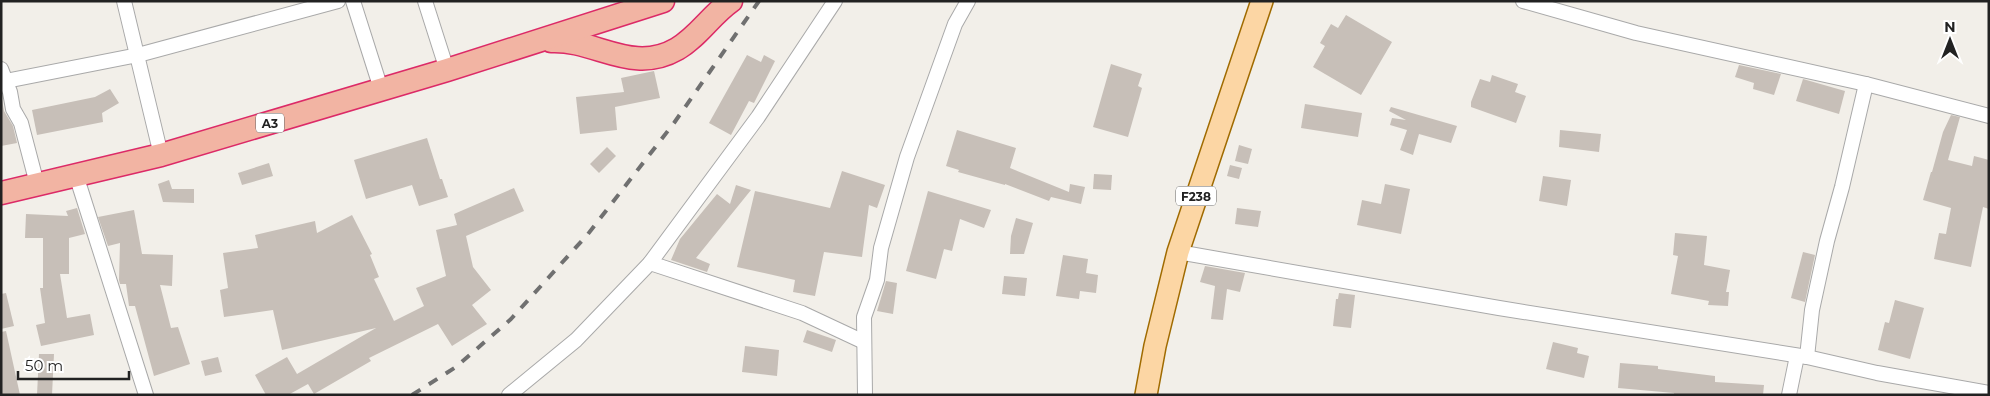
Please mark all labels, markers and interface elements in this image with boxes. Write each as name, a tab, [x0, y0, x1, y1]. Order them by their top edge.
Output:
north arrow	[1925, 15, 1975, 65]
text: N	[1944, 18, 1956, 36]
road number: A3	[256, 114, 284, 132]
road number: F238	[1176, 187, 1216, 206]
scale bar	[18, 348, 129, 380]
text: 50 m	[25, 356, 63, 375]

